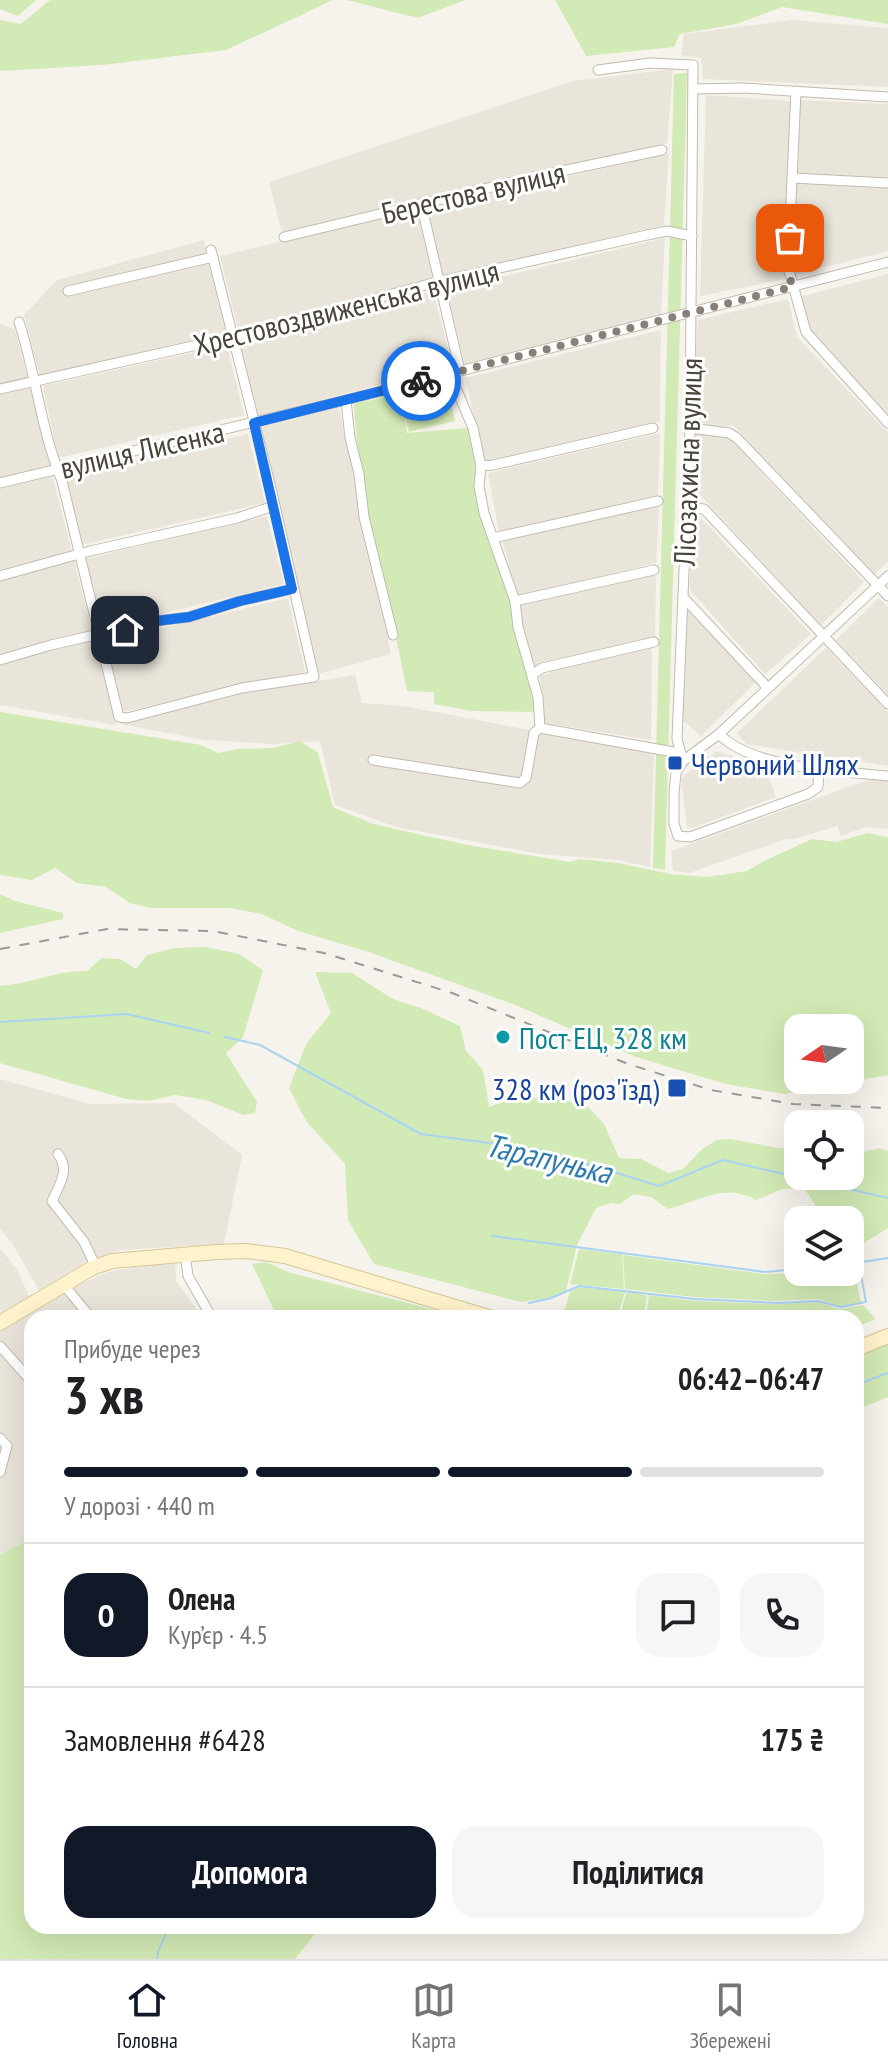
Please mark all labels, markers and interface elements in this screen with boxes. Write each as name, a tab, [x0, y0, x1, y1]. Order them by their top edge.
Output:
street label: Берестова вулиця	[377, 152, 569, 232]
pin	[756, 204, 824, 272]
icon: bag	[768, 216, 812, 260]
street label: Хрестовоздвиженська вулиця	[189, 250, 503, 364]
courier	[381, 341, 461, 421]
street label: Лісозахисна вулиця	[664, 357, 710, 568]
icon: bike	[399, 359, 443, 403]
street label: вулиця Лисенка	[56, 411, 228, 487]
pin	[91, 596, 159, 664]
icon: home	[103, 608, 147, 652]
place label: Червоний Шлях	[691, 744, 859, 783]
marker: Червоний Шлях	[666, 754, 684, 772]
north arrow	[784, 1014, 864, 1094]
map controls	[784, 1014, 864, 1286]
place label: Пост ЕЦ, 328 км	[519, 1018, 687, 1057]
marker: Пост ЕЦ, 328 км	[494, 1028, 512, 1046]
place label: 328 км (роз'їзд)	[492, 1069, 659, 1108]
marker: 328 км (роз'їзд)	[666, 1077, 688, 1099]
button: locate	[784, 1110, 864, 1190]
water label: Тарапунька	[482, 1123, 618, 1193]
button: layers	[784, 1206, 864, 1286]
text: Прибуде через	[64, 1332, 201, 1365]
text: 06:42–06:47	[678, 1359, 824, 1398]
text: 3 хв	[64, 1361, 144, 1428]
text: У дорозі · 440 m	[64, 1489, 215, 1522]
button: chat	[636, 1573, 720, 1657]
button: phone	[740, 1573, 824, 1657]
text: Олена	[168, 1579, 235, 1618]
text: О	[98, 1596, 114, 1635]
text: Кур’єр · 4.5	[168, 1618, 268, 1651]
text: Замовлення #6428	[64, 1720, 266, 1759]
text: 175 ₴	[760, 1720, 824, 1759]
button: Допомога	[64, 1826, 436, 1918]
button: Поділитися	[452, 1826, 824, 1918]
tab: Головна	[117, 1978, 178, 2054]
tab: Карта	[411, 1978, 456, 2054]
tab: Збережені	[689, 1978, 771, 2054]

